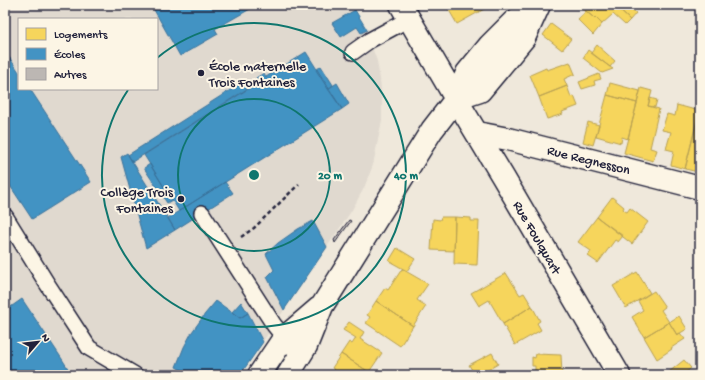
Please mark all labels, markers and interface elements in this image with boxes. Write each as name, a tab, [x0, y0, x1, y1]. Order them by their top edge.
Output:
legend	[18, 18, 158, 90]
text: Logements	[54, 29, 108, 43]
text: Écoles	[54, 49, 86, 63]
place label: École maternelle Trois Fontaines	[208, 59, 307, 92]
marker: École maternelle Trois Fontaines	[196, 68, 206, 78]
text: Autres	[54, 69, 87, 83]
street label: Rue Regnesson	[545, 143, 632, 180]
centre of rings	[247, 168, 261, 182]
text: 20 m	[318, 170, 343, 184]
text: 40 m	[393, 170, 418, 184]
place label: Collège Trois Fontaines	[100, 185, 174, 218]
marker: Collège Trois Fontaines	[176, 194, 186, 204]
street label: Rue Foulquart	[508, 199, 564, 279]
north arrow	[18, 322, 58, 362]
text: N	[38, 332, 52, 344]

